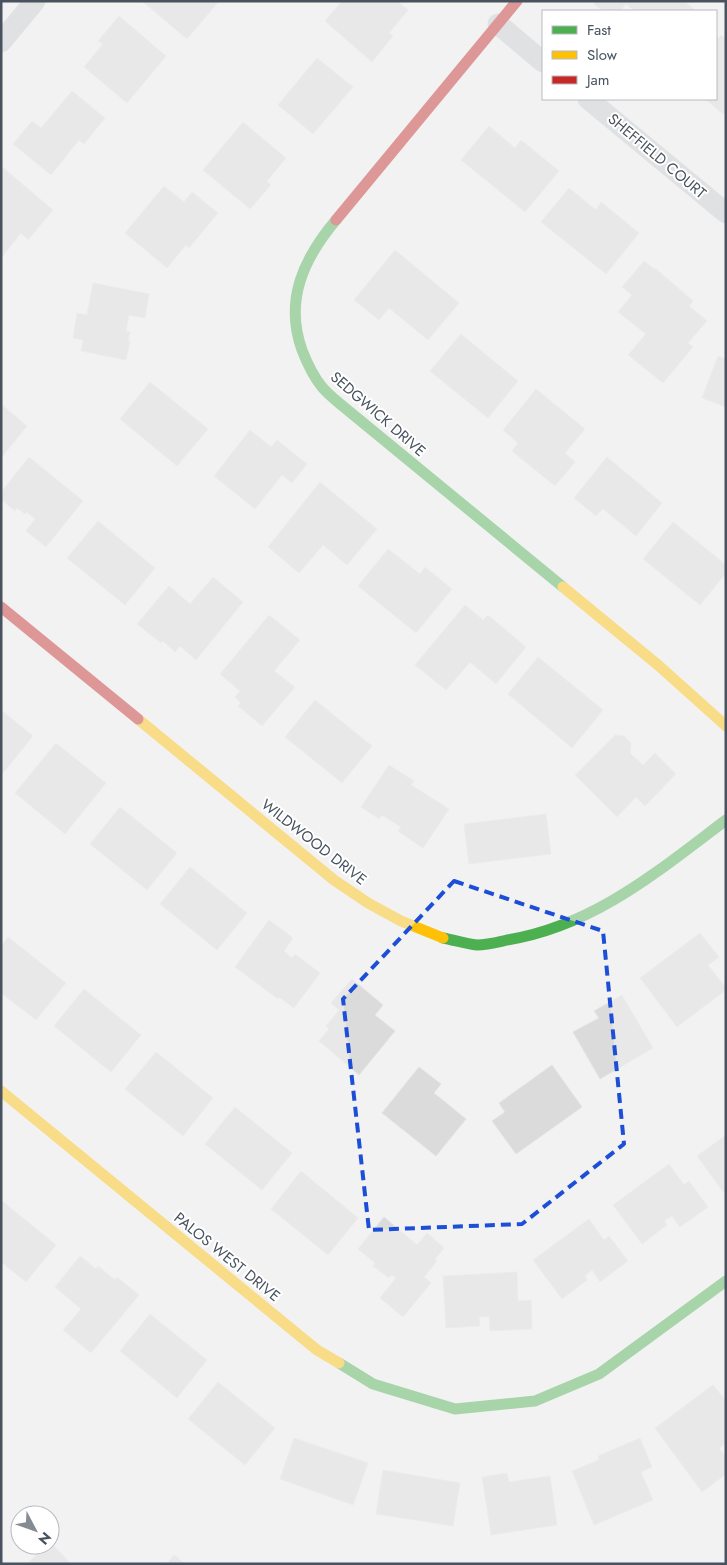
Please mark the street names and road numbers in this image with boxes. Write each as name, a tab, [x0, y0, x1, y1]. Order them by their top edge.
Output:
street label: SHEFFIELD COURT	[603, 108, 711, 204]
street label: SEDGWICK DRIVE	[325, 366, 431, 462]
street label: WILDWOOD DRIVE	[257, 794, 371, 890]
street label: PALOS WEST DRIVE	[169, 1207, 285, 1307]

